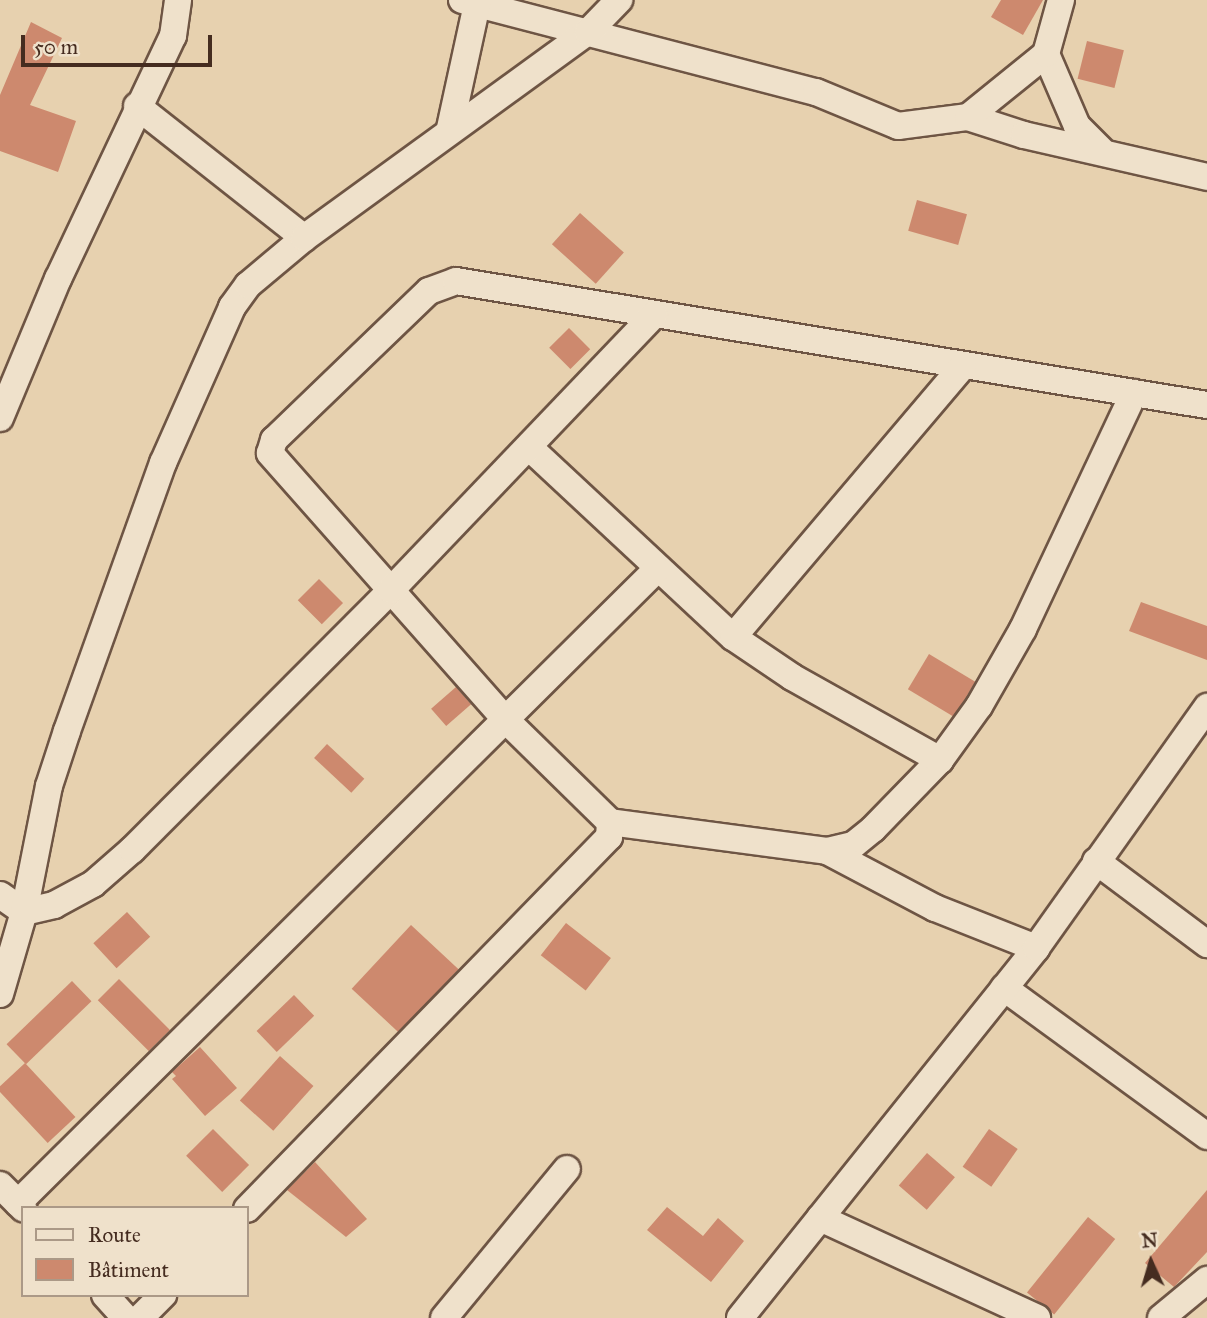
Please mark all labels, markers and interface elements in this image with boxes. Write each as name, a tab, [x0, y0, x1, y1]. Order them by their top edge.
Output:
scale bar	[24, 21, 215, 65]
text: 50 m	[34, 34, 78, 60]
legend	[21, 1206, 248, 1297]
text: Route	[88, 1222, 141, 1248]
north arrow	[1116, 1227, 1186, 1297]
text: N	[1141, 1229, 1158, 1253]
text: Bâtiment	[88, 1257, 169, 1283]

